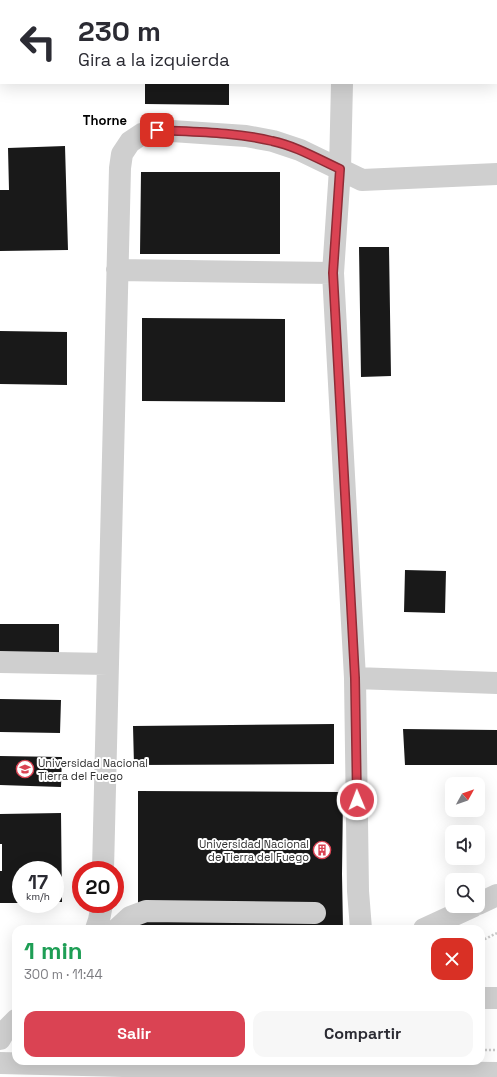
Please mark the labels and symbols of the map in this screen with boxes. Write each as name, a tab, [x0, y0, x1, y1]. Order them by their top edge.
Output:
district label: Thorne	[83, 112, 127, 129]
pin	[140, 113, 174, 147]
place label: Universidad Nacional Tierra del Fuego	[38, 756, 148, 783]
school or university icon: Universidad Nacional Tierra del Fuego	[15, 759, 35, 779]
north arrow	[445, 777, 485, 817]
position arrow	[336, 779, 378, 821]
place label: Universidad Nacional de Tierra del Fuego	[199, 837, 309, 864]
building icon: Universidad Nacional de Tierra del Fuego	[312, 840, 332, 860]
speed limit sign: 20	[72, 861, 124, 913]

